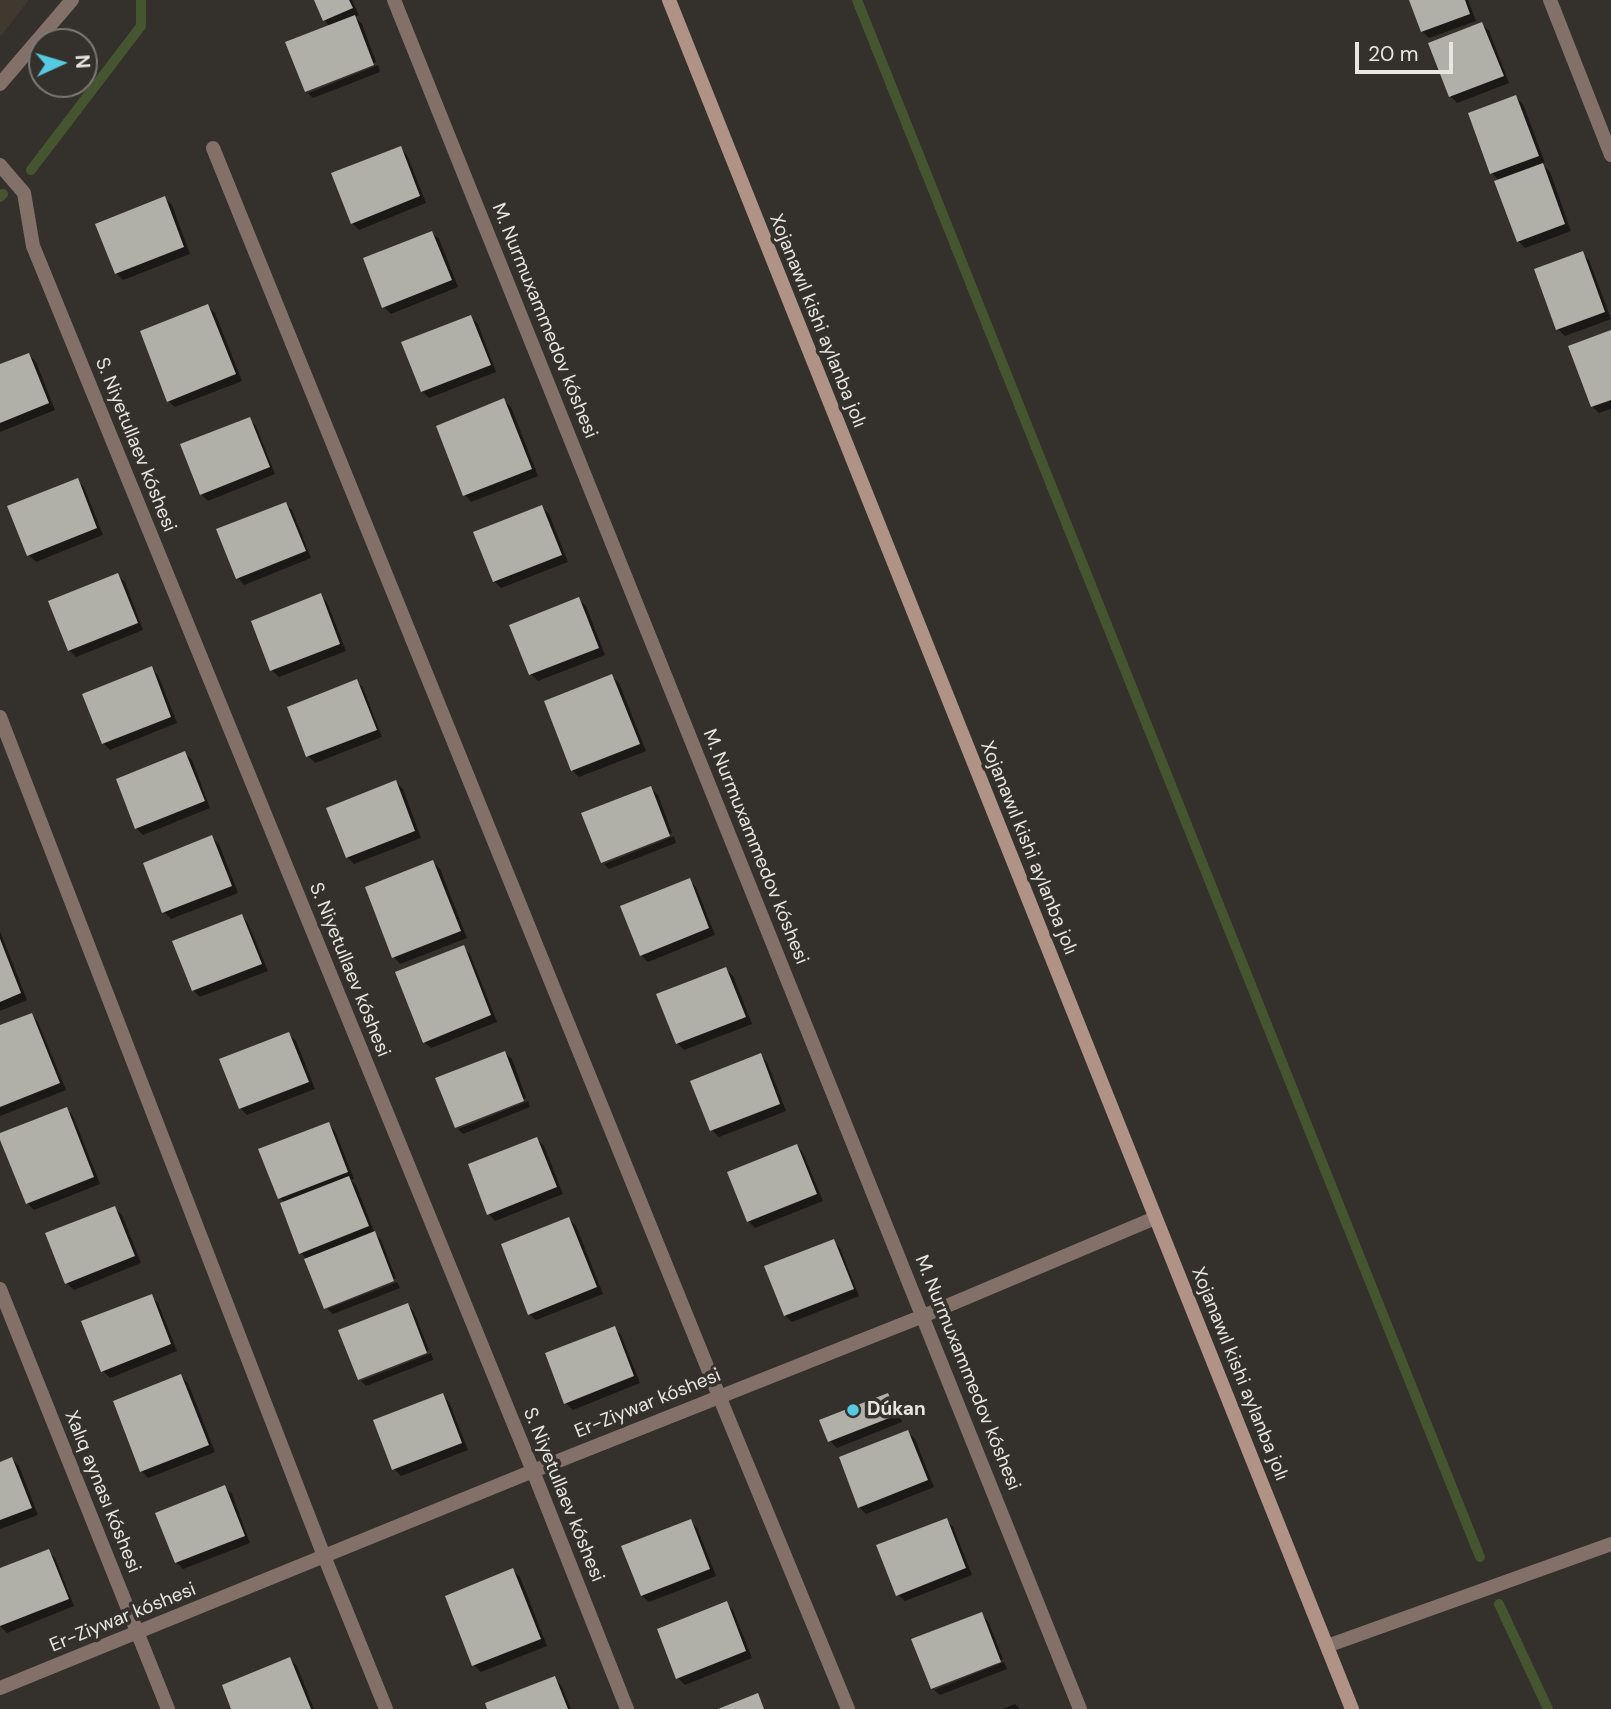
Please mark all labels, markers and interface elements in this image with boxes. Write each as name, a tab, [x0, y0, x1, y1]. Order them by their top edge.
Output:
north arrow	[28, 28, 98, 98]
scale bar	[1359, 28, 1457, 72]
text: 20 m	[1368, 40, 1419, 68]
text: N	[69, 54, 95, 69]
street label: M. Nurmuxammedov kóshesi	[486, 200, 602, 442]
street label: Xojanawıl kishi aylanba jolı	[764, 211, 870, 431]
street label: S. Niyetullaev kóshesi	[90, 355, 180, 535]
street label: M. Nurmuxammedov kóshesi	[697, 726, 813, 968]
street label: Xojanawıl kishi aylanba jolı	[975, 738, 1081, 958]
street label: S. Niyetullaev kóshesi	[304, 880, 394, 1060]
street label: M. Nurmuxammedov kóshesi	[909, 1252, 1025, 1494]
street label: Xojanawıl kishi aylanba jolı	[1186, 1264, 1292, 1484]
street label: Er-Ziywar kóshesi	[572, 1364, 724, 1444]
place label: Dúkan	[867, 1399, 926, 1421]
marker: Dúkan	[845, 1402, 861, 1418]
street label: S. Niyetullaev kóshesi	[518, 1405, 608, 1585]
street label: Xalıq aynası kóshesi	[59, 1408, 145, 1576]
street label: Er-Ziywar kóshesi	[47, 1578, 199, 1658]

